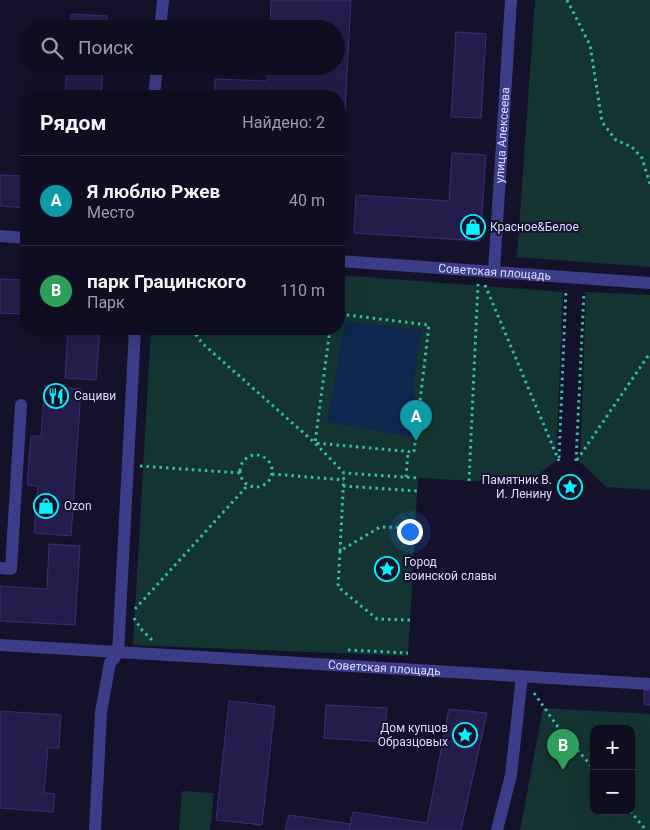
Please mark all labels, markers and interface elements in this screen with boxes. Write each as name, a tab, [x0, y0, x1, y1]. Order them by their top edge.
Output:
search box	[20, 20, 345, 75]
icon: search	[38, 34, 66, 62]
text: Поиск	[78, 36, 134, 59]
street label: улица Алексеева	[493, 87, 513, 184]
text: Рядом	[40, 111, 106, 135]
text: Найдено: 2	[242, 113, 325, 132]
text: Я люблю Ржев	[87, 180, 220, 203]
text: A	[51, 191, 61, 210]
text: 40 m	[289, 191, 325, 210]
text: Место	[87, 203, 134, 222]
shop icon: Красное&Белое	[460, 214, 486, 240]
place label: Красное&Белое	[490, 220, 579, 234]
street label: Советская площадь	[438, 261, 551, 283]
text: парк Грацинского	[87, 270, 246, 293]
text: B	[51, 281, 61, 300]
text: 110 m	[280, 281, 325, 300]
text: Парк	[87, 293, 125, 312]
restaurant icon: Сациви	[43, 383, 69, 409]
place label: Сациви	[74, 389, 116, 403]
pin: A	[400, 400, 432, 441]
place label: Памятник В. И. Ленину	[482, 473, 552, 501]
place icon: Памятник В. И. Ленину	[557, 474, 583, 500]
shop icon: Ozon	[33, 493, 59, 519]
place label: Ozon	[64, 499, 92, 513]
your location	[397, 519, 423, 545]
place label: Город воинской славы	[404, 555, 497, 583]
place icon: Город воинской славы	[374, 556, 400, 582]
street label: Советская площадь	[327, 658, 441, 678]
place label: Дом купцов Образцовых	[378, 721, 448, 749]
place icon: Дом купцов Образцовых	[452, 722, 478, 748]
map controls	[590, 725, 635, 815]
button: +	[590, 725, 635, 770]
pin: B	[547, 729, 579, 770]
button: −	[590, 770, 635, 815]

